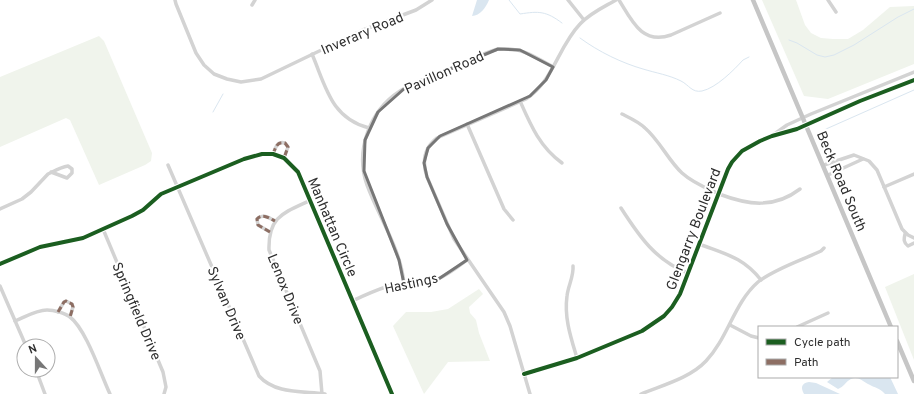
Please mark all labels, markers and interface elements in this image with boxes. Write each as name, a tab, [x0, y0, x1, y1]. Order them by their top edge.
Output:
street label: Inverary Road	[319, 9, 406, 59]
street label: Pavillon Road	[402, 48, 487, 98]
street label: Beck Road South	[812, 129, 869, 234]
street label: Glengarry Boulevard	[663, 166, 726, 293]
street label: Manhattan Circle	[303, 175, 360, 280]
street label: Lenox Drive	[263, 252, 307, 327]
street label: Springfield Drive	[107, 260, 164, 363]
street label: Sylvan Drive	[203, 264, 249, 343]
street label: Hastings	[383, 271, 440, 298]
legend	[758, 326, 898, 378]
text: Cycle path	[794, 335, 851, 351]
north arrow	[16, 338, 56, 378]
text: N	[27, 342, 39, 358]
text: Path	[794, 355, 819, 371]

